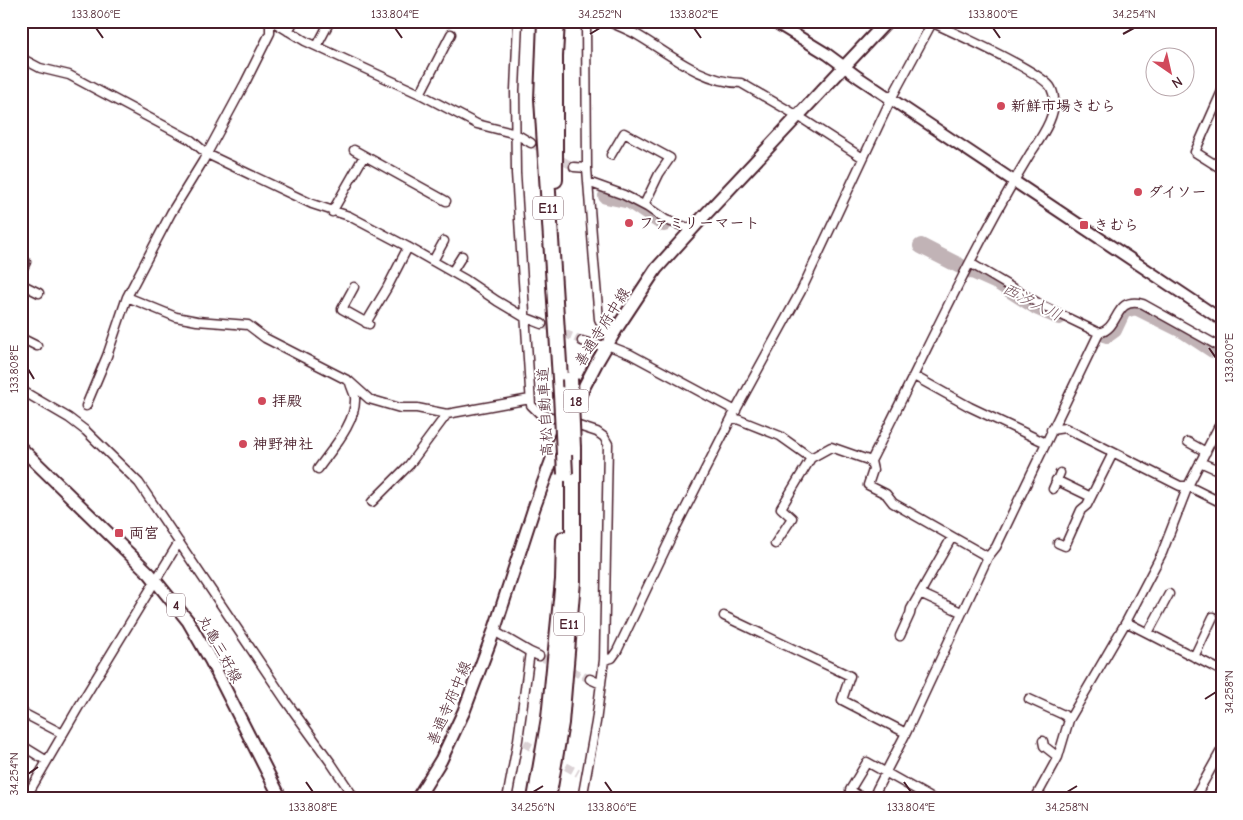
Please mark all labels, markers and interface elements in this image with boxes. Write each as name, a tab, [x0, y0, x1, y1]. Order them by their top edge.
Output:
text: 133.806°E	[72, 7, 120, 21]
text: 133.804°E	[371, 7, 419, 21]
text: 34.252°N	[578, 7, 622, 21]
text: 133.802°E	[670, 7, 718, 21]
text: 133.800°E	[968, 7, 1018, 21]
text: 34.254°N	[1112, 7, 1156, 21]
north arrow	[1146, 48, 1196, 98]
text: N	[1168, 73, 1186, 92]
place label: 新鮮市場きむら	[1011, 97, 1116, 115]
marker: 新鮮市場きむら	[995, 100, 1007, 112]
place label: ダイソー	[1148, 183, 1207, 201]
marker: ダイソー	[1132, 186, 1144, 198]
road number: E11	[533, 197, 563, 220]
place label: ファミリーマート	[639, 214, 760, 232]
place label: きむら	[1094, 216, 1139, 234]
marker: ファミリーマート	[623, 217, 635, 229]
marker: きむら	[1078, 219, 1090, 231]
water label: 西汐入川	[999, 279, 1065, 325]
street label: 善通寺府中線	[571, 284, 633, 370]
text: 133.800°E	[1222, 333, 1236, 383]
text: 133.808°E	[7, 345, 21, 393]
street label: 高松自動車道	[534, 367, 556, 457]
road number: 18	[564, 390, 588, 412]
place label: 拝殿	[272, 392, 302, 410]
marker: 拝殿	[256, 395, 268, 407]
place label: 神野神社	[253, 435, 313, 453]
marker: 神野神社	[237, 438, 249, 450]
place label: 両宮	[129, 524, 159, 542]
marker: 両宮	[113, 527, 125, 539]
road number: 4	[167, 594, 185, 616]
street label: 丸亀三好線	[194, 612, 246, 686]
road number: E11	[554, 612, 584, 636]
street label: 善通寺府中線	[423, 658, 475, 748]
text: 34.258°N	[1222, 670, 1236, 714]
text: 34.254°N	[7, 752, 21, 796]
text: 133.808°E	[289, 800, 337, 814]
text: 34.256°N	[511, 800, 555, 814]
text: 133.806°E	[588, 800, 636, 814]
text: 133.804°E	[887, 800, 935, 814]
text: 34.258°N	[1045, 800, 1089, 814]

